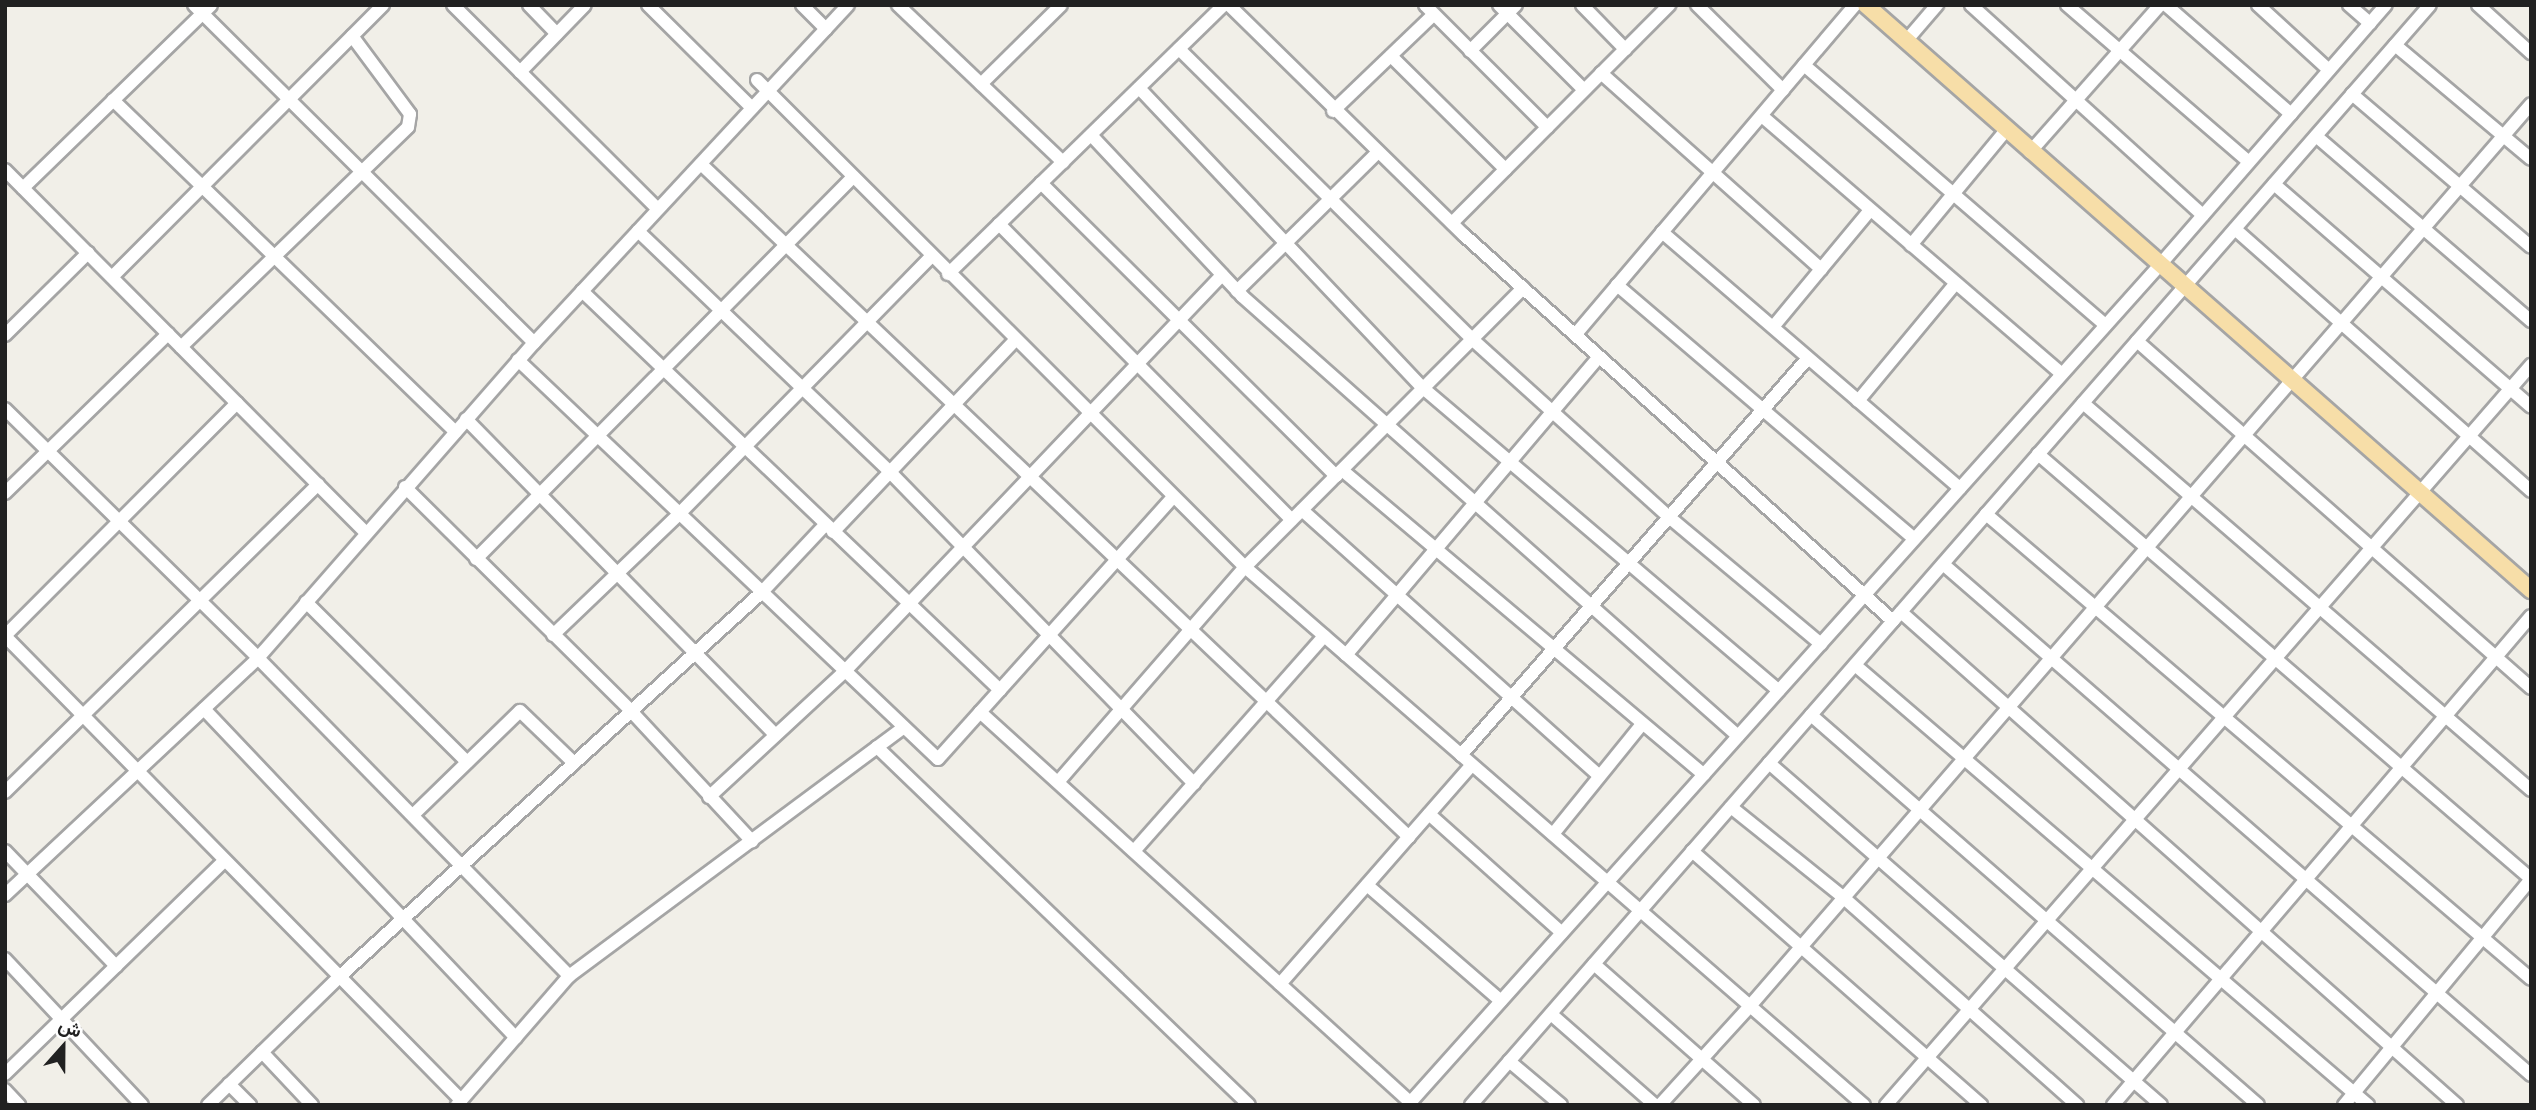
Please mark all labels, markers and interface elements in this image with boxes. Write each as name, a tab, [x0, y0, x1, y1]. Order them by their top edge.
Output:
north arrow	[28, 1012, 98, 1082]
text: ش	[56, 1013, 85, 1042]

